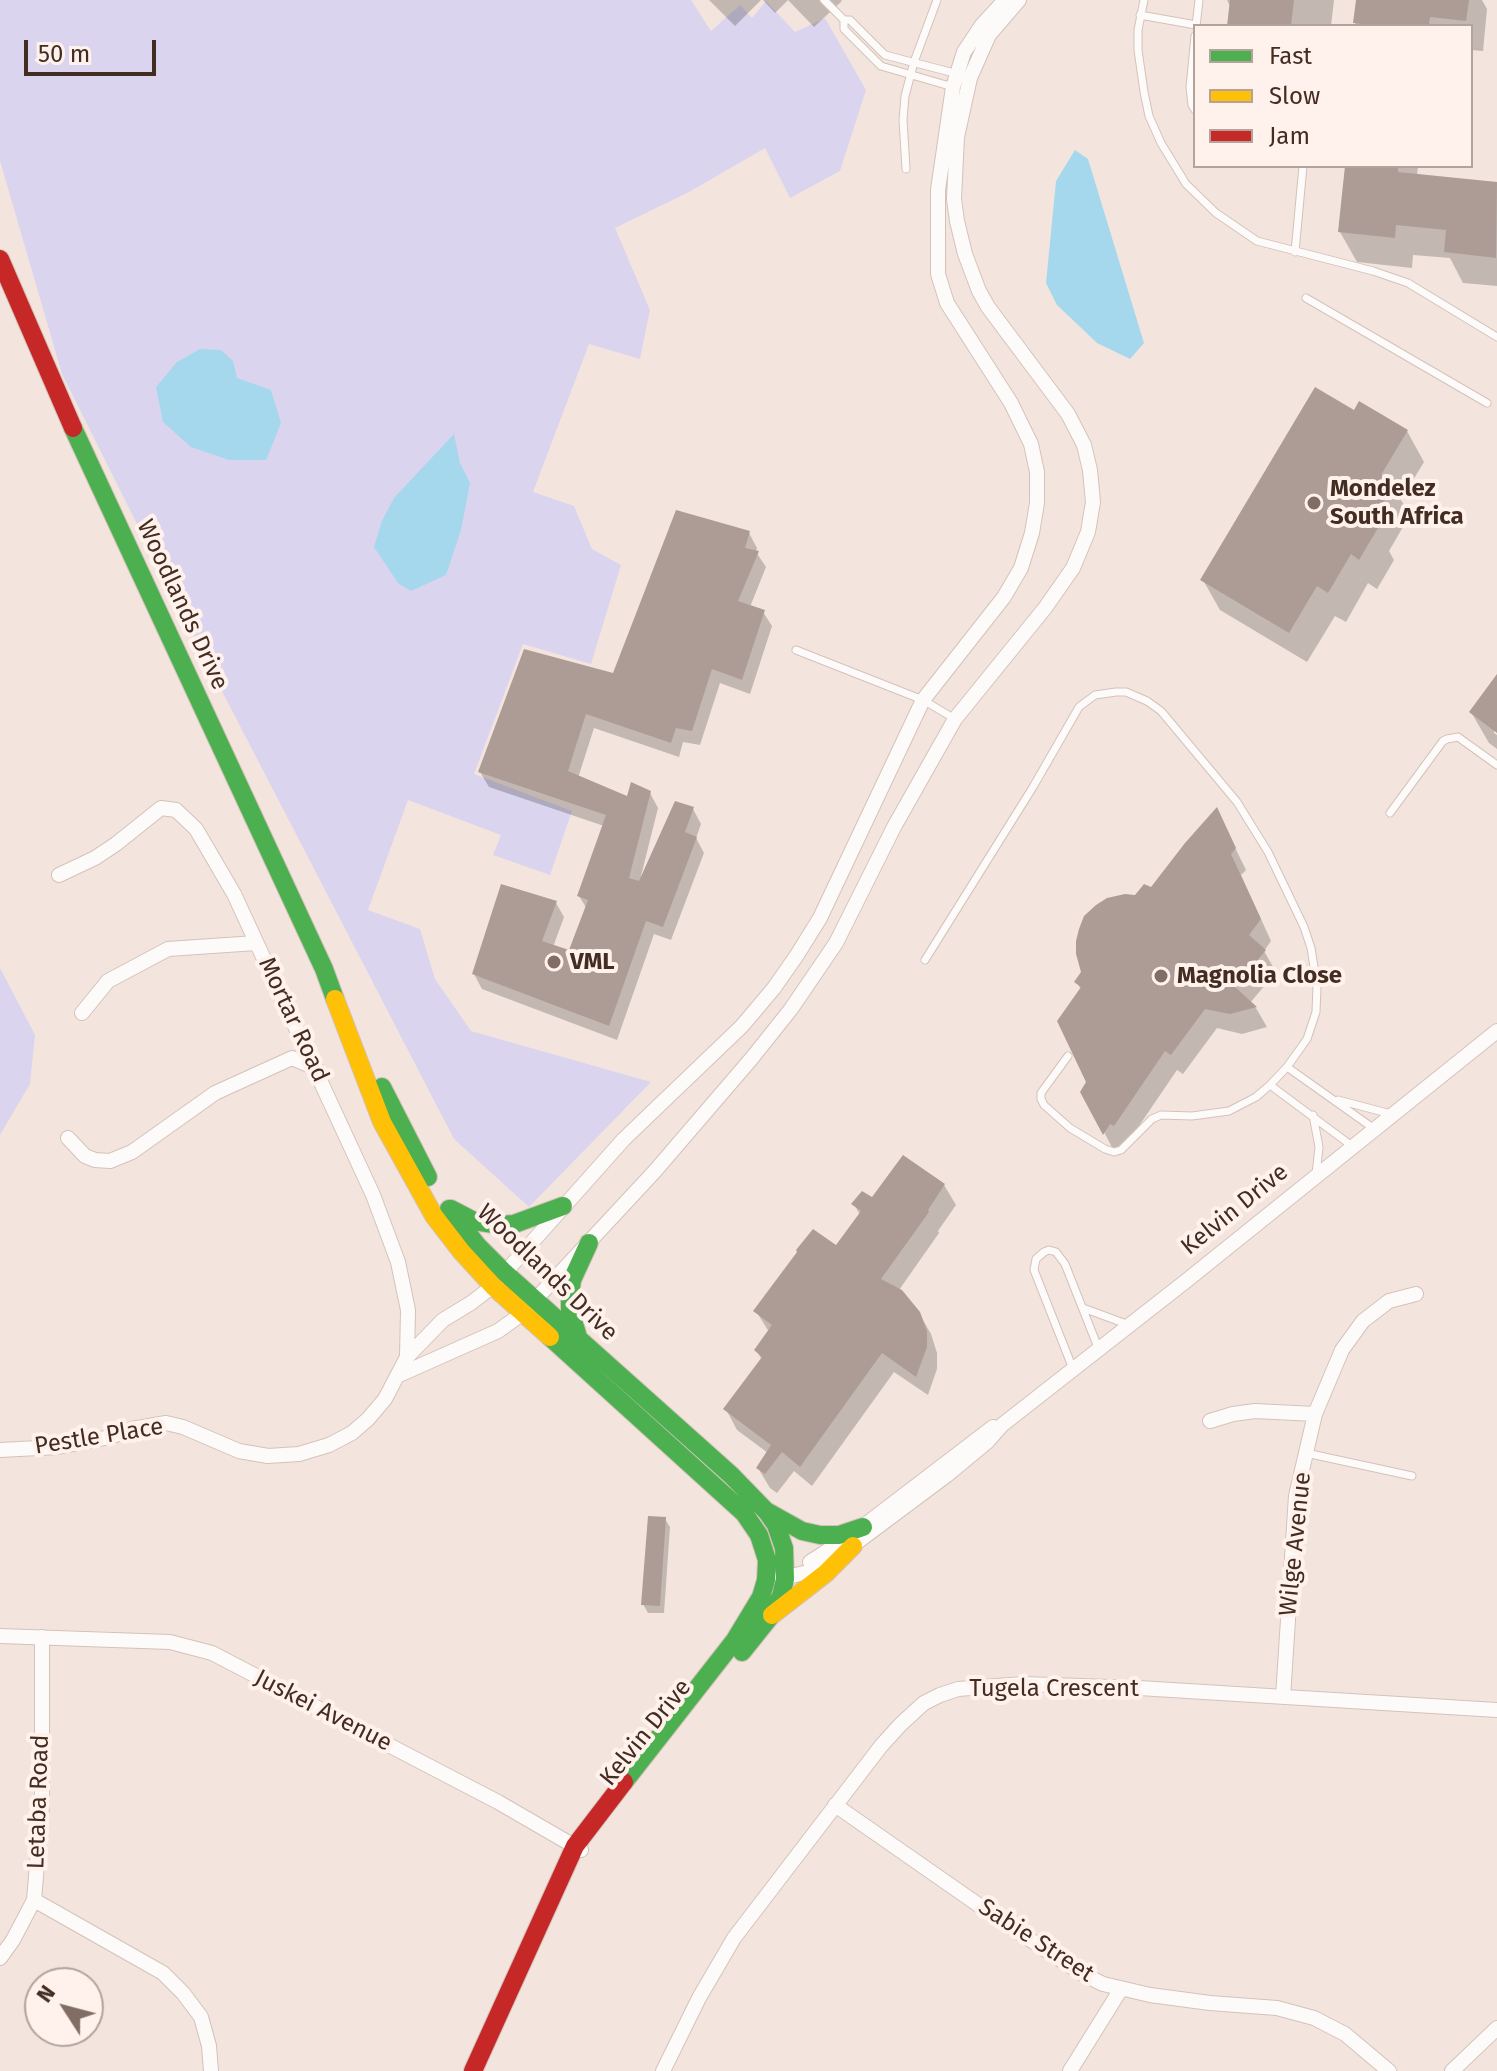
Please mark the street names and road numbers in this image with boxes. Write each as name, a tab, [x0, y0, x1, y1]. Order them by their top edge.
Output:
street label: Woodlands Drive	[130, 515, 234, 695]
street label: Mortar Road	[252, 953, 334, 1087]
street label: Kelvin Drive	[1176, 1158, 1294, 1262]
street label: Woodlands Drive	[471, 1199, 623, 1347]
street label: Pestle Place	[33, 1413, 165, 1461]
street label: Wilge Avenue	[1274, 1470, 1318, 1618]
street label: Juskei Avenue	[249, 1664, 397, 1758]
street label: Kelvin Drive	[594, 1674, 698, 1792]
street label: Tugela Crescent	[969, 1675, 1139, 1703]
street label: Letaba Road	[22, 1734, 56, 1870]
street label: Sabie Street	[973, 1893, 1099, 1989]

